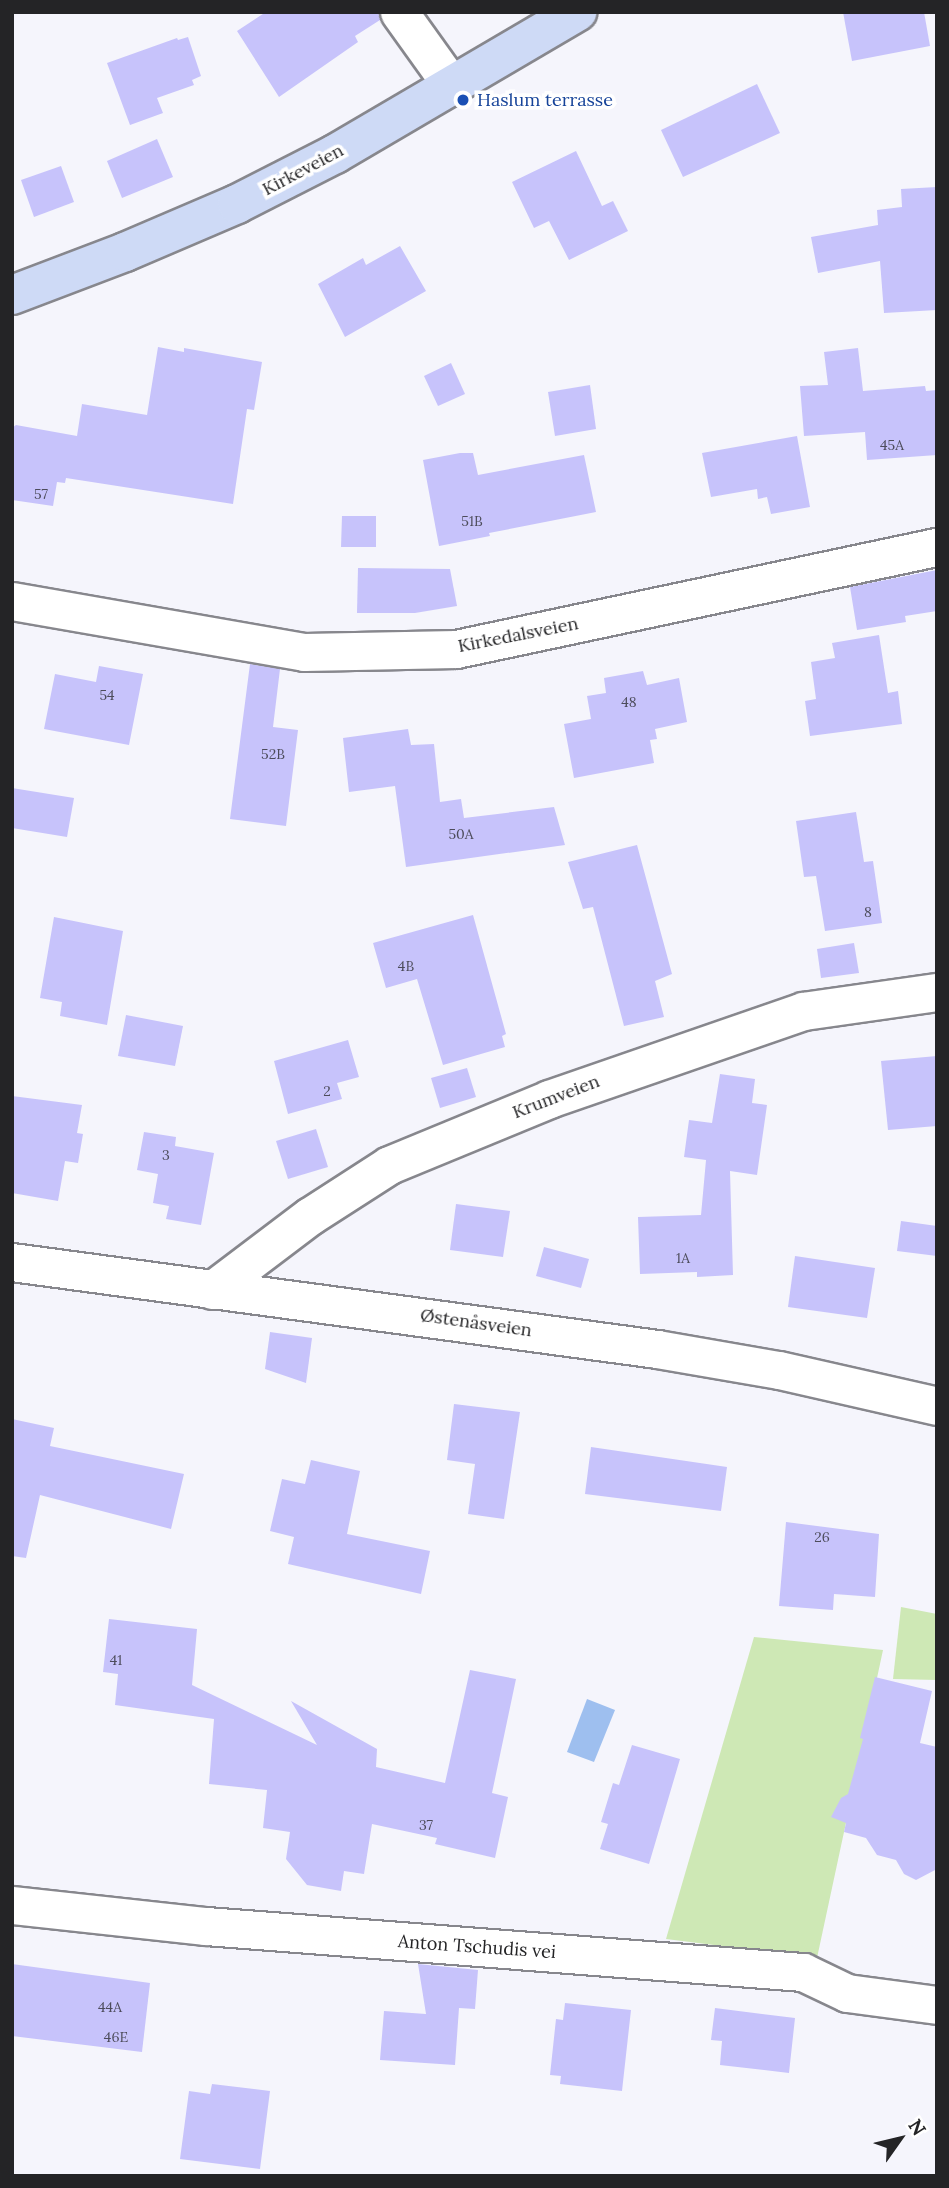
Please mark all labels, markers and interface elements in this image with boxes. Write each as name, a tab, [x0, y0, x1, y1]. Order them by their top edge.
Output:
place label: Haslum terrasse	[477, 89, 613, 111]
marker: Haslum terrasse	[455, 92, 471, 108]
street label: Kirkeveien	[259, 140, 347, 200]
house number: 45A	[880, 437, 904, 453]
house number: 57	[34, 486, 48, 502]
house number: 51B	[461, 513, 483, 529]
street label: Kirkedalsveien	[456, 613, 580, 657]
house number: 54	[99, 687, 115, 703]
house number: 48	[621, 694, 637, 710]
house number: 52B	[261, 746, 285, 762]
house number: 50A	[448, 826, 474, 842]
house number: 8	[864, 904, 872, 920]
house number: 4B	[398, 958, 414, 974]
street label: Krumveien	[509, 1071, 603, 1123]
house number: 2	[323, 1083, 331, 1099]
house number: 3	[162, 1147, 170, 1163]
house number: 1A	[676, 1250, 690, 1266]
street label: Østenåsveien	[419, 1304, 533, 1342]
house number: 26	[814, 1529, 830, 1545]
house number: 41	[110, 1652, 122, 1668]
house number: 37	[419, 1817, 433, 1833]
street label: Anton Tschudis vei	[397, 1931, 557, 1963]
house number: 44A	[98, 1999, 122, 2015]
house number: 46E	[104, 2029, 128, 2045]
north arrow	[865, 2104, 935, 2174]
text: N	[903, 2114, 931, 2140]

